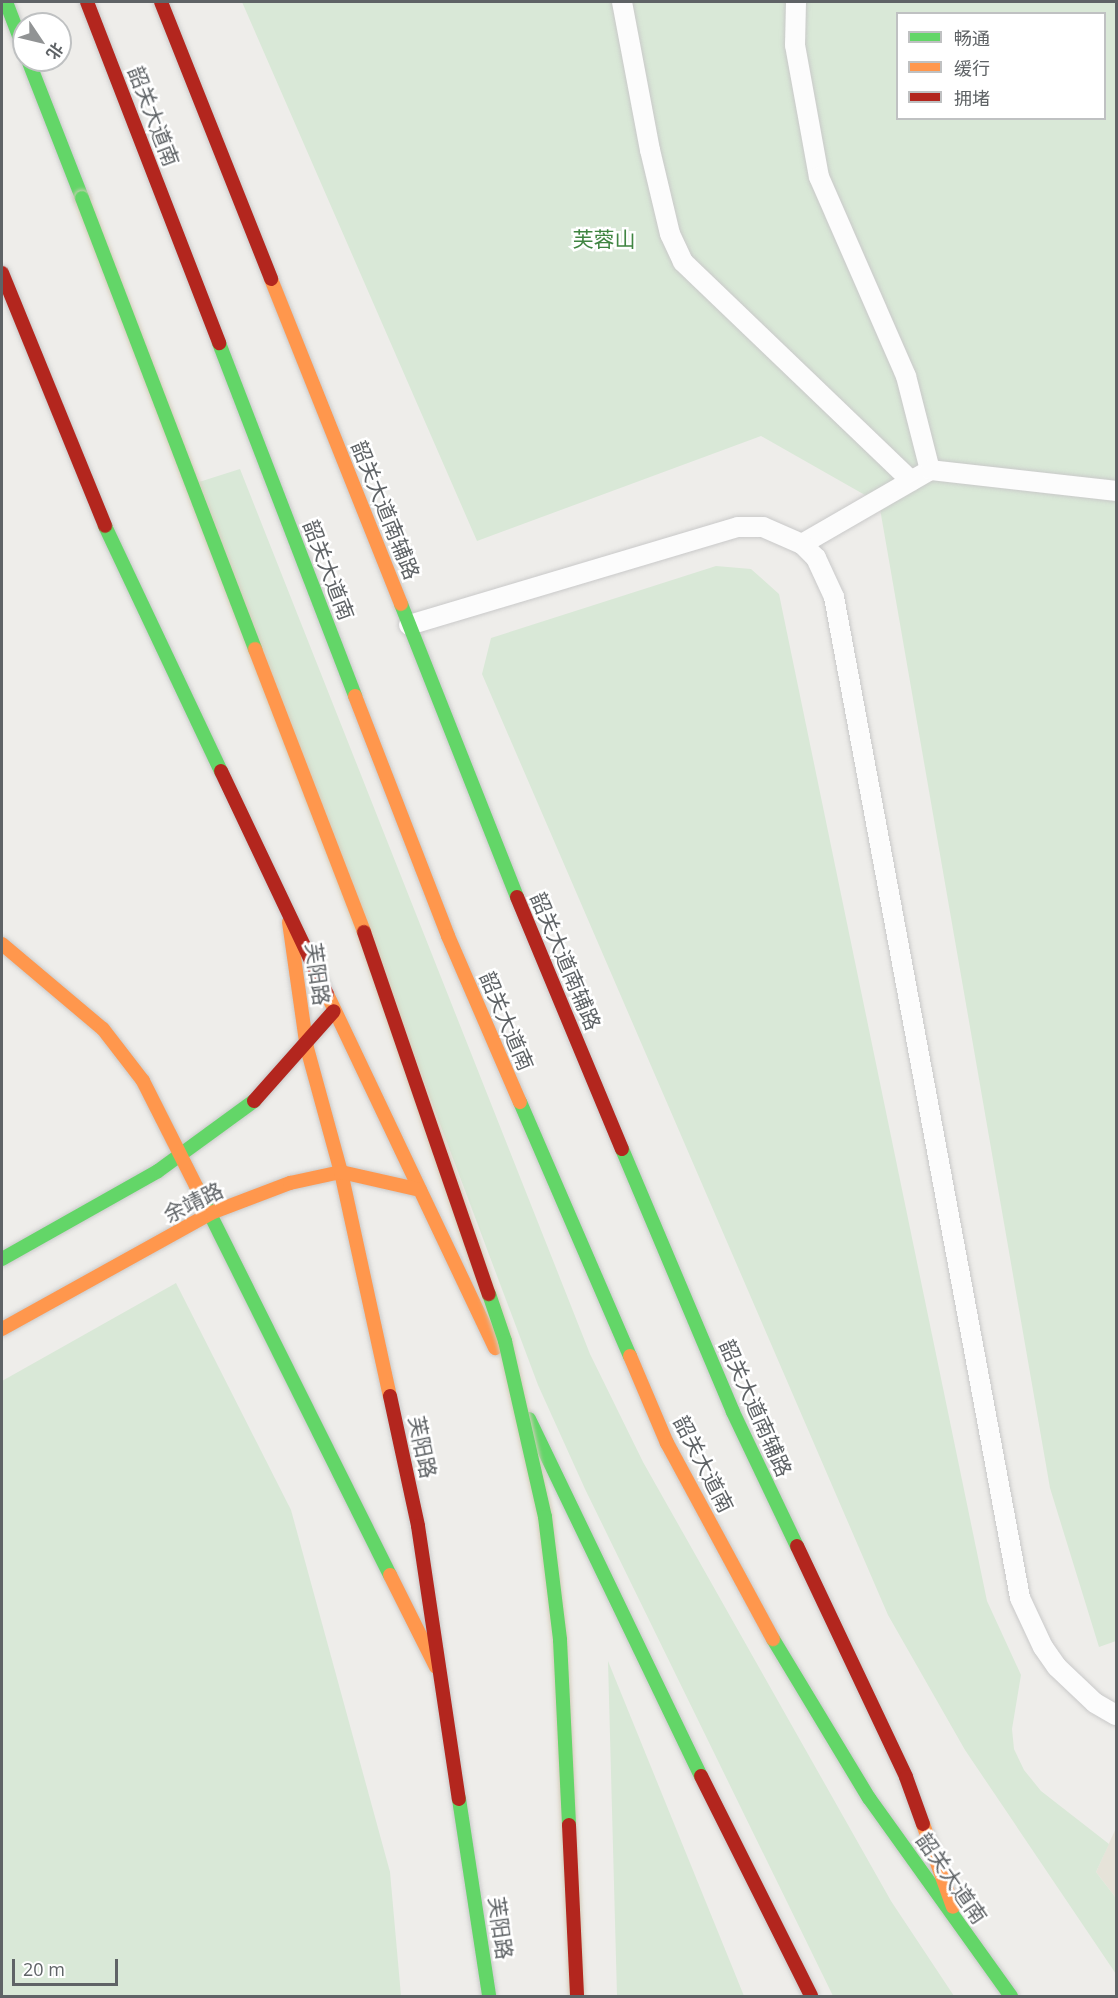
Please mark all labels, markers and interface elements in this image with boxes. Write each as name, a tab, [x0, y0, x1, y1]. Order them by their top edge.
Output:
north arrow	[12, 12, 72, 72]
legend	[896, 12, 1106, 120]
text: 畅通	[954, 26, 990, 50]
text: 北	[42, 38, 69, 64]
text: 缓行	[954, 56, 990, 80]
street label: 韶关大道南	[123, 62, 185, 170]
text: 拥堵	[954, 86, 990, 110]
park label: 芙蓉山	[573, 226, 635, 252]
street label: 韶关大道南辅路	[347, 437, 425, 583]
street label: 韶关大道南	[298, 516, 360, 624]
street label: 韶关大道南辅路	[526, 888, 606, 1034]
street label: 芙阳路	[301, 941, 335, 1007]
street label: 韶关大道南	[475, 968, 539, 1074]
street label: 余靖路	[159, 1177, 227, 1227]
street label: 韶关大道南辅路	[715, 1336, 797, 1480]
street label: 韶关大道南	[669, 1412, 739, 1516]
street label: 芙阳路	[404, 1414, 442, 1480]
street label: 韶关大道南	[912, 1828, 992, 1928]
street label: 芙阳路	[484, 1895, 518, 1961]
scale bar	[15, 1947, 122, 1985]
text: 20 m	[23, 1957, 65, 1981]

